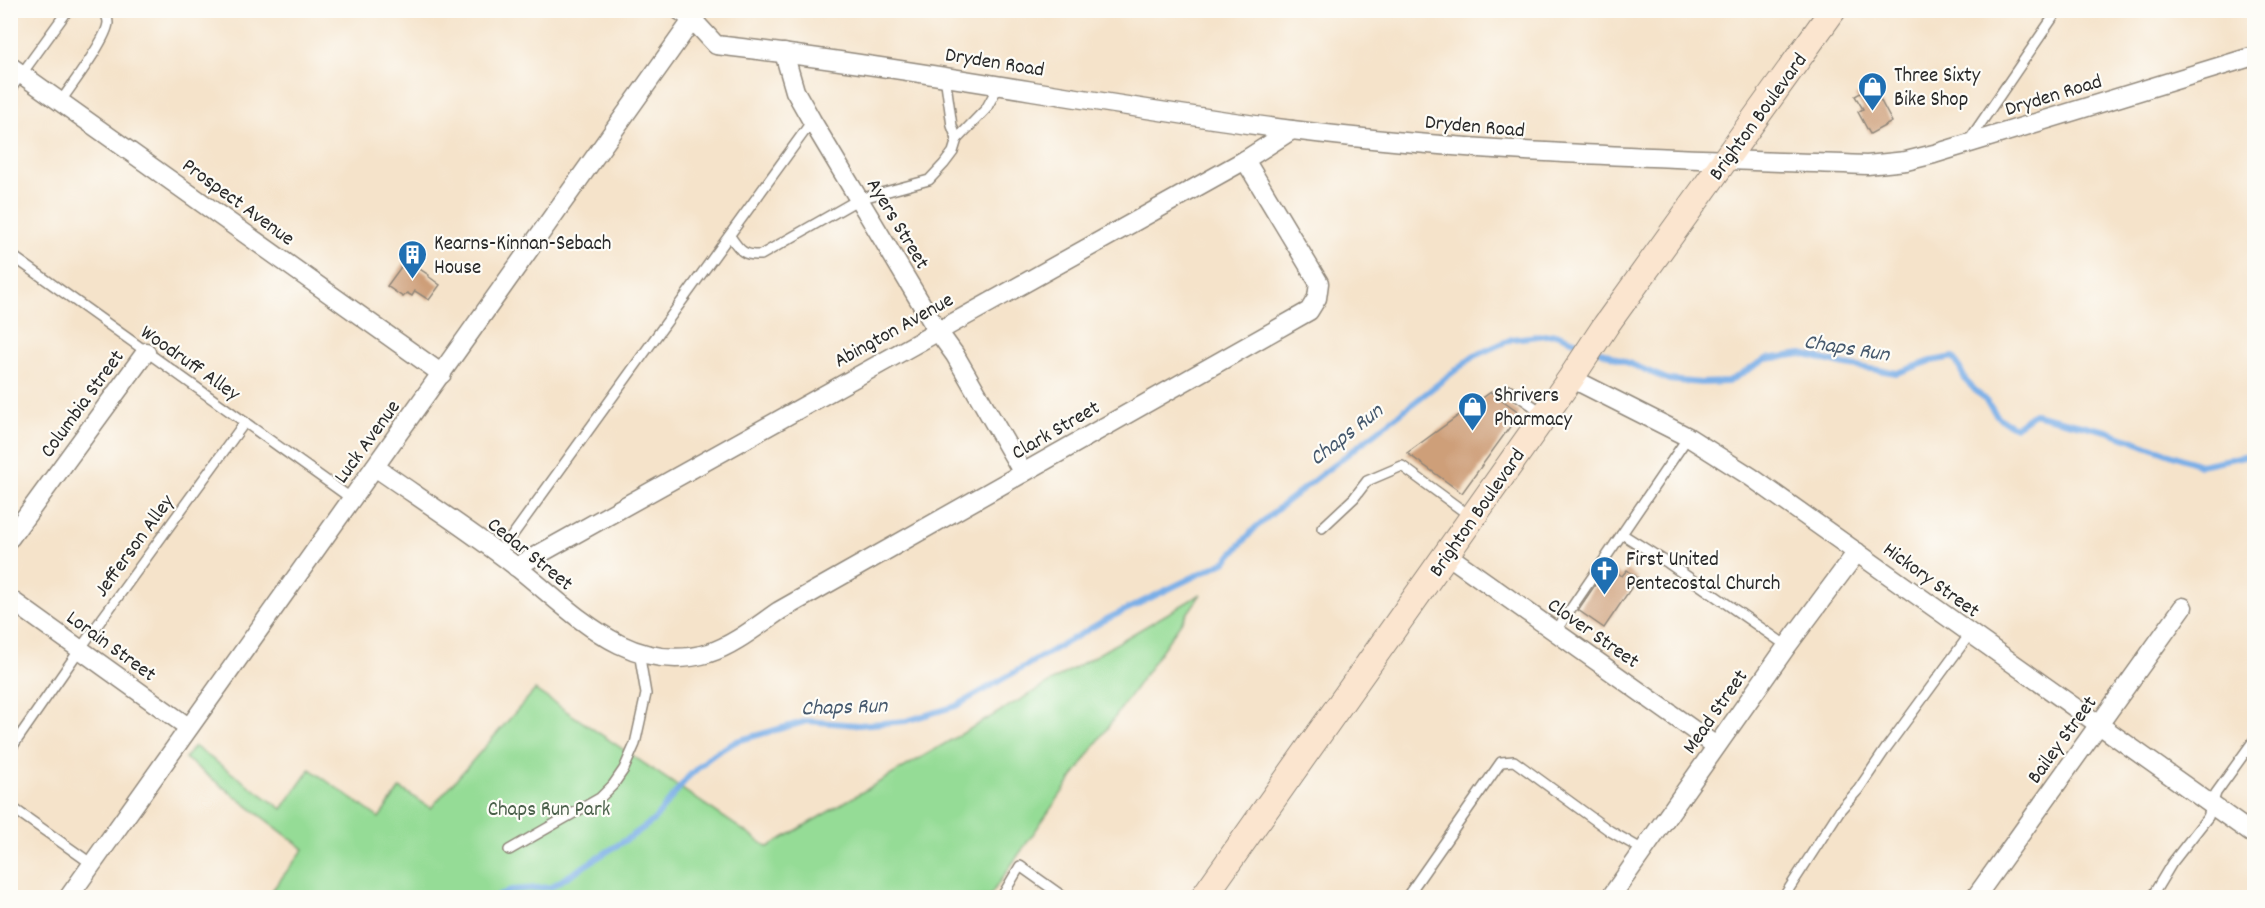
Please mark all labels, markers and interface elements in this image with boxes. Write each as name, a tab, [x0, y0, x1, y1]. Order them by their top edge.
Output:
street label: Dryden Road	[943, 41, 1046, 87]
street label: Brighton Boulevard	[1703, 48, 1816, 188]
place label: Three Sixty Bike Shop	[1894, 62, 1981, 116]
street label: Dryden Road	[2002, 68, 2106, 126]
shop icon: Three Sixty Bike Shop	[1857, 70, 1889, 112]
street label: Dryden Road	[1424, 109, 1526, 147]
street label: Prospect Avenue	[175, 152, 300, 255]
street label: Ayers Street	[857, 173, 936, 276]
place label: Kearns-Kinnan-Sebach House	[434, 230, 612, 284]
building icon: Kearns-Kinnan-Sebach House	[397, 238, 429, 280]
street label: Abington Avenue	[829, 286, 960, 377]
street label: Woodruff Alley	[133, 319, 246, 410]
water label: Chaps Run	[1802, 327, 1892, 372]
street label: Columbia Street	[34, 344, 133, 465]
place label: Shrivers Pharmacy	[1494, 382, 1573, 436]
shop icon: Shrivers Pharmacy	[1457, 390, 1489, 432]
street label: Clark Street	[1007, 394, 1106, 469]
street label: Luck Avenue	[328, 395, 409, 491]
water label: Chaps Run	[1304, 397, 1391, 474]
street label: Brighton Boulevard	[1423, 443, 1534, 584]
street label: Jefferson Alley	[88, 489, 183, 604]
street label: Cedar Street	[480, 511, 579, 600]
street label: Hickory Street	[1876, 536, 1985, 627]
place label: First United Pentecostal Church	[1626, 546, 1780, 600]
church icon: First United Pentecostal Church	[1589, 554, 1621, 596]
street label: Clover Street	[1540, 592, 1645, 677]
street label: Lorain Street	[59, 604, 162, 691]
street label: Mead Street	[1676, 664, 1757, 761]
street label: Bailey Street	[2021, 690, 2106, 791]
water label: Chaps Run	[801, 691, 888, 725]
park label: Chaps Run Park	[488, 796, 610, 826]

